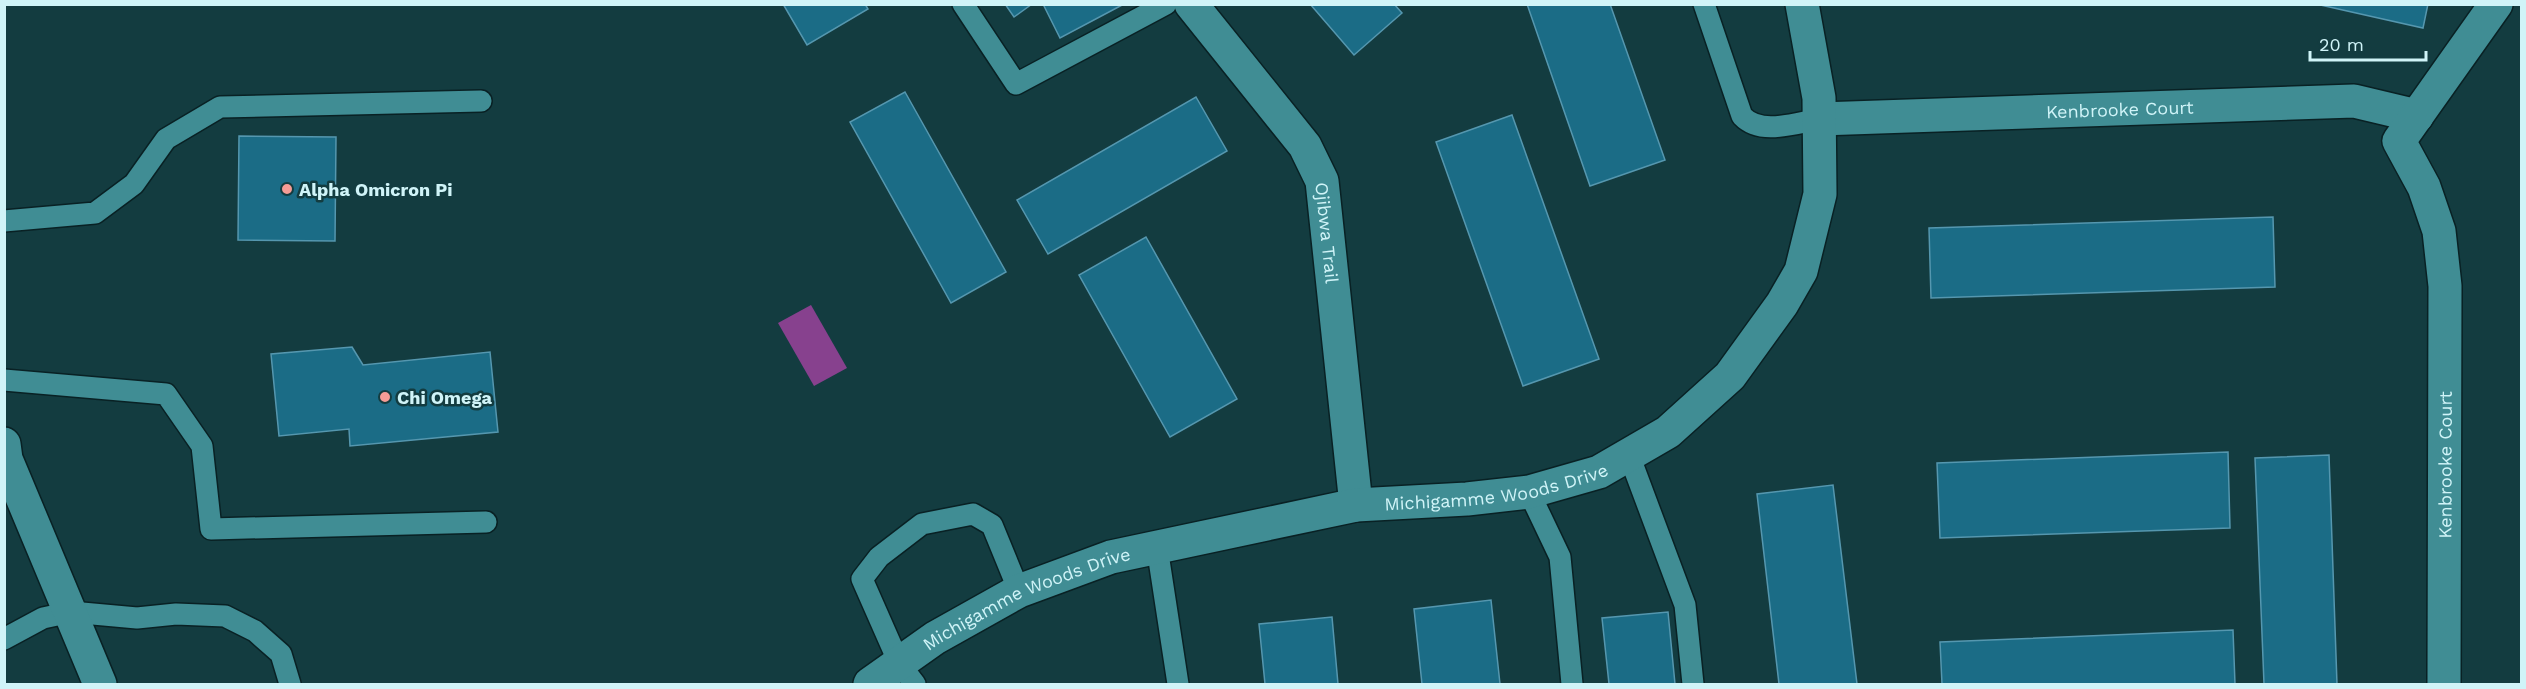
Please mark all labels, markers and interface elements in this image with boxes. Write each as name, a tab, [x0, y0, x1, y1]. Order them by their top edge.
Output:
scale bar	[2310, 24, 2426, 62]
text: 20 m	[2319, 34, 2364, 55]
street label: Kenbrooke Court	[2046, 96, 2194, 122]
place label: Alpha Omicron Pi	[299, 179, 453, 200]
street label: Ojibwa Trail	[1312, 181, 1343, 285]
marker: Alpha Omicron Pi	[280, 182, 294, 196]
place label: Chi Omega	[397, 387, 492, 408]
marker: Chi Omega	[378, 390, 392, 404]
street label: Kenbrooke Court	[2434, 391, 2455, 539]
street label: Michigamme Woods Drive	[1384, 459, 1612, 514]
street label: Michigamme Woods Drive	[918, 543, 1132, 654]

